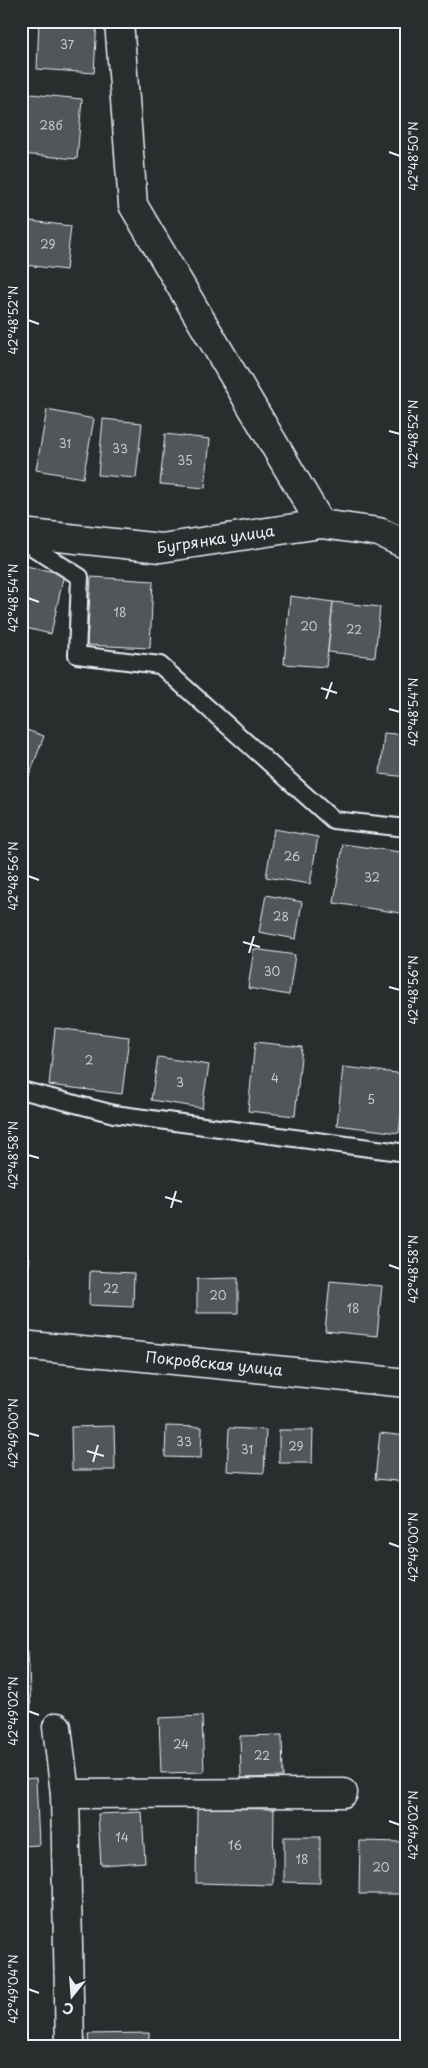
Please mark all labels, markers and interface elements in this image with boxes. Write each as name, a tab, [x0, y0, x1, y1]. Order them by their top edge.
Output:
house number: 37	[60, 35, 75, 53]
house number: 28б	[40, 116, 62, 134]
text: 42°48'50"N	[404, 121, 422, 191]
house number: 29	[40, 235, 56, 253]
text: 42°48'52"N	[4, 286, 22, 354]
text: 42°48'52"N	[404, 400, 422, 468]
house number: 31	[59, 434, 71, 452]
house number: 33	[112, 439, 128, 457]
house number: 35	[177, 451, 193, 469]
street label: Бугрянка улица	[155, 518, 276, 559]
text: 42°48'54"N	[4, 564, 22, 632]
house number: 18	[114, 603, 126, 621]
house number: 20	[300, 617, 318, 635]
house number: 22	[346, 620, 362, 638]
text: 42°48'54"N	[404, 678, 422, 746]
text: 42°48'56"N	[4, 841, 22, 911]
house number: 26	[284, 847, 300, 865]
house number: 32	[364, 868, 380, 886]
house number: 28	[273, 907, 289, 925]
text: 42°48'56"N	[404, 955, 422, 1025]
house number: 30	[264, 962, 281, 980]
house number: 2	[85, 1051, 93, 1069]
house number: 4	[271, 1069, 279, 1087]
house number: 3	[176, 1073, 184, 1091]
house number: 5	[367, 1090, 375, 1108]
text: 42°48'58"N	[4, 1121, 22, 1189]
text: 42°48'58"N	[404, 1235, 422, 1303]
house number: 22	[103, 1279, 119, 1297]
house number: 20	[209, 1286, 227, 1304]
house number: 18	[347, 1299, 359, 1317]
street label: Покровская улица	[145, 1344, 284, 1381]
text: 42°49'00"N	[4, 1398, 22, 1468]
house number: 33	[176, 1432, 192, 1450]
house number: 29	[288, 1437, 304, 1455]
house number: 31	[241, 1440, 253, 1458]
text: 42°49'00"N	[404, 1512, 422, 1582]
text: 42°49'02"N	[4, 1676, 22, 1746]
house number: 24	[173, 1735, 189, 1753]
house number: 22	[254, 1746, 270, 1764]
text: 42°49'02"N	[404, 1790, 422, 1860]
house number: 14	[115, 1828, 129, 1846]
house number: 16	[228, 1836, 242, 1854]
house number: 18	[296, 1850, 308, 1868]
house number: 20	[372, 1858, 390, 1876]
text: 42°49'04"N	[4, 1954, 22, 2024]
north arrow	[48, 1970, 98, 2020]
text: С	[60, 1997, 76, 2020]

